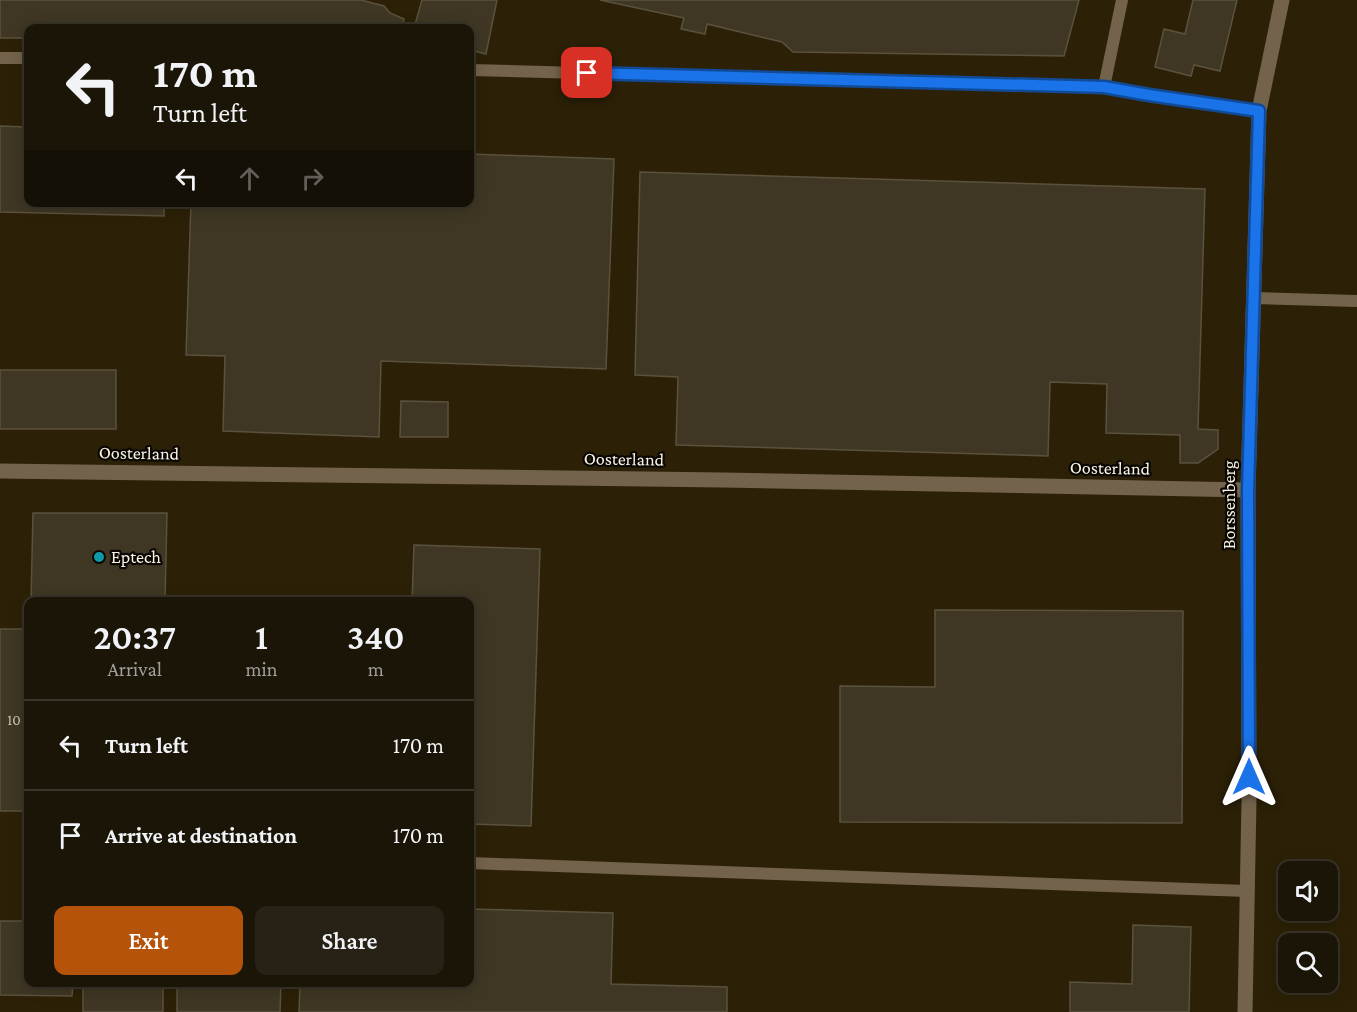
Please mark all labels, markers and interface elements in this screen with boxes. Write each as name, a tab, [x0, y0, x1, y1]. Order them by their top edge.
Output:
pin	[561, 47, 612, 98]
icon: left	[54, 48, 132, 126]
text: 170 m	[153, 49, 258, 96]
icon: arrive	[570, 56, 603, 89]
text: Turn left	[153, 98, 247, 128]
icon: left	[170, 162, 203, 195]
icon: ahead	[233, 162, 266, 195]
icon: right	[296, 162, 329, 195]
street label: Oosterland	[99, 442, 180, 464]
street label: Oosterland	[584, 448, 665, 470]
street label: Oosterland	[1070, 457, 1151, 479]
street label: Borssenberg	[1219, 460, 1239, 549]
place label: Eptech	[111, 547, 161, 567]
marker: Eptech	[92, 550, 106, 564]
text: 20:37	[93, 617, 176, 657]
text: 1	[255, 617, 268, 657]
text: 340	[347, 617, 405, 657]
text: Arrival	[108, 658, 162, 680]
text: min	[245, 658, 277, 680]
text: m	[368, 658, 384, 680]
house number: 10	[7, 712, 21, 728]
icon: left	[54, 729, 87, 762]
text: Turn left	[105, 733, 188, 758]
text: 170 m	[393, 733, 444, 758]
position arrow	[1217, 745, 1281, 809]
icon: arrive	[54, 819, 87, 852]
text: Arrive at destination	[105, 823, 297, 848]
text: 170 m	[393, 823, 444, 848]
map controls	[1278, 861, 1338, 993]
button: sound	[1278, 861, 1338, 921]
button: Exit	[54, 906, 243, 975]
button: Share	[255, 906, 444, 975]
button: search	[1278, 933, 1338, 993]

